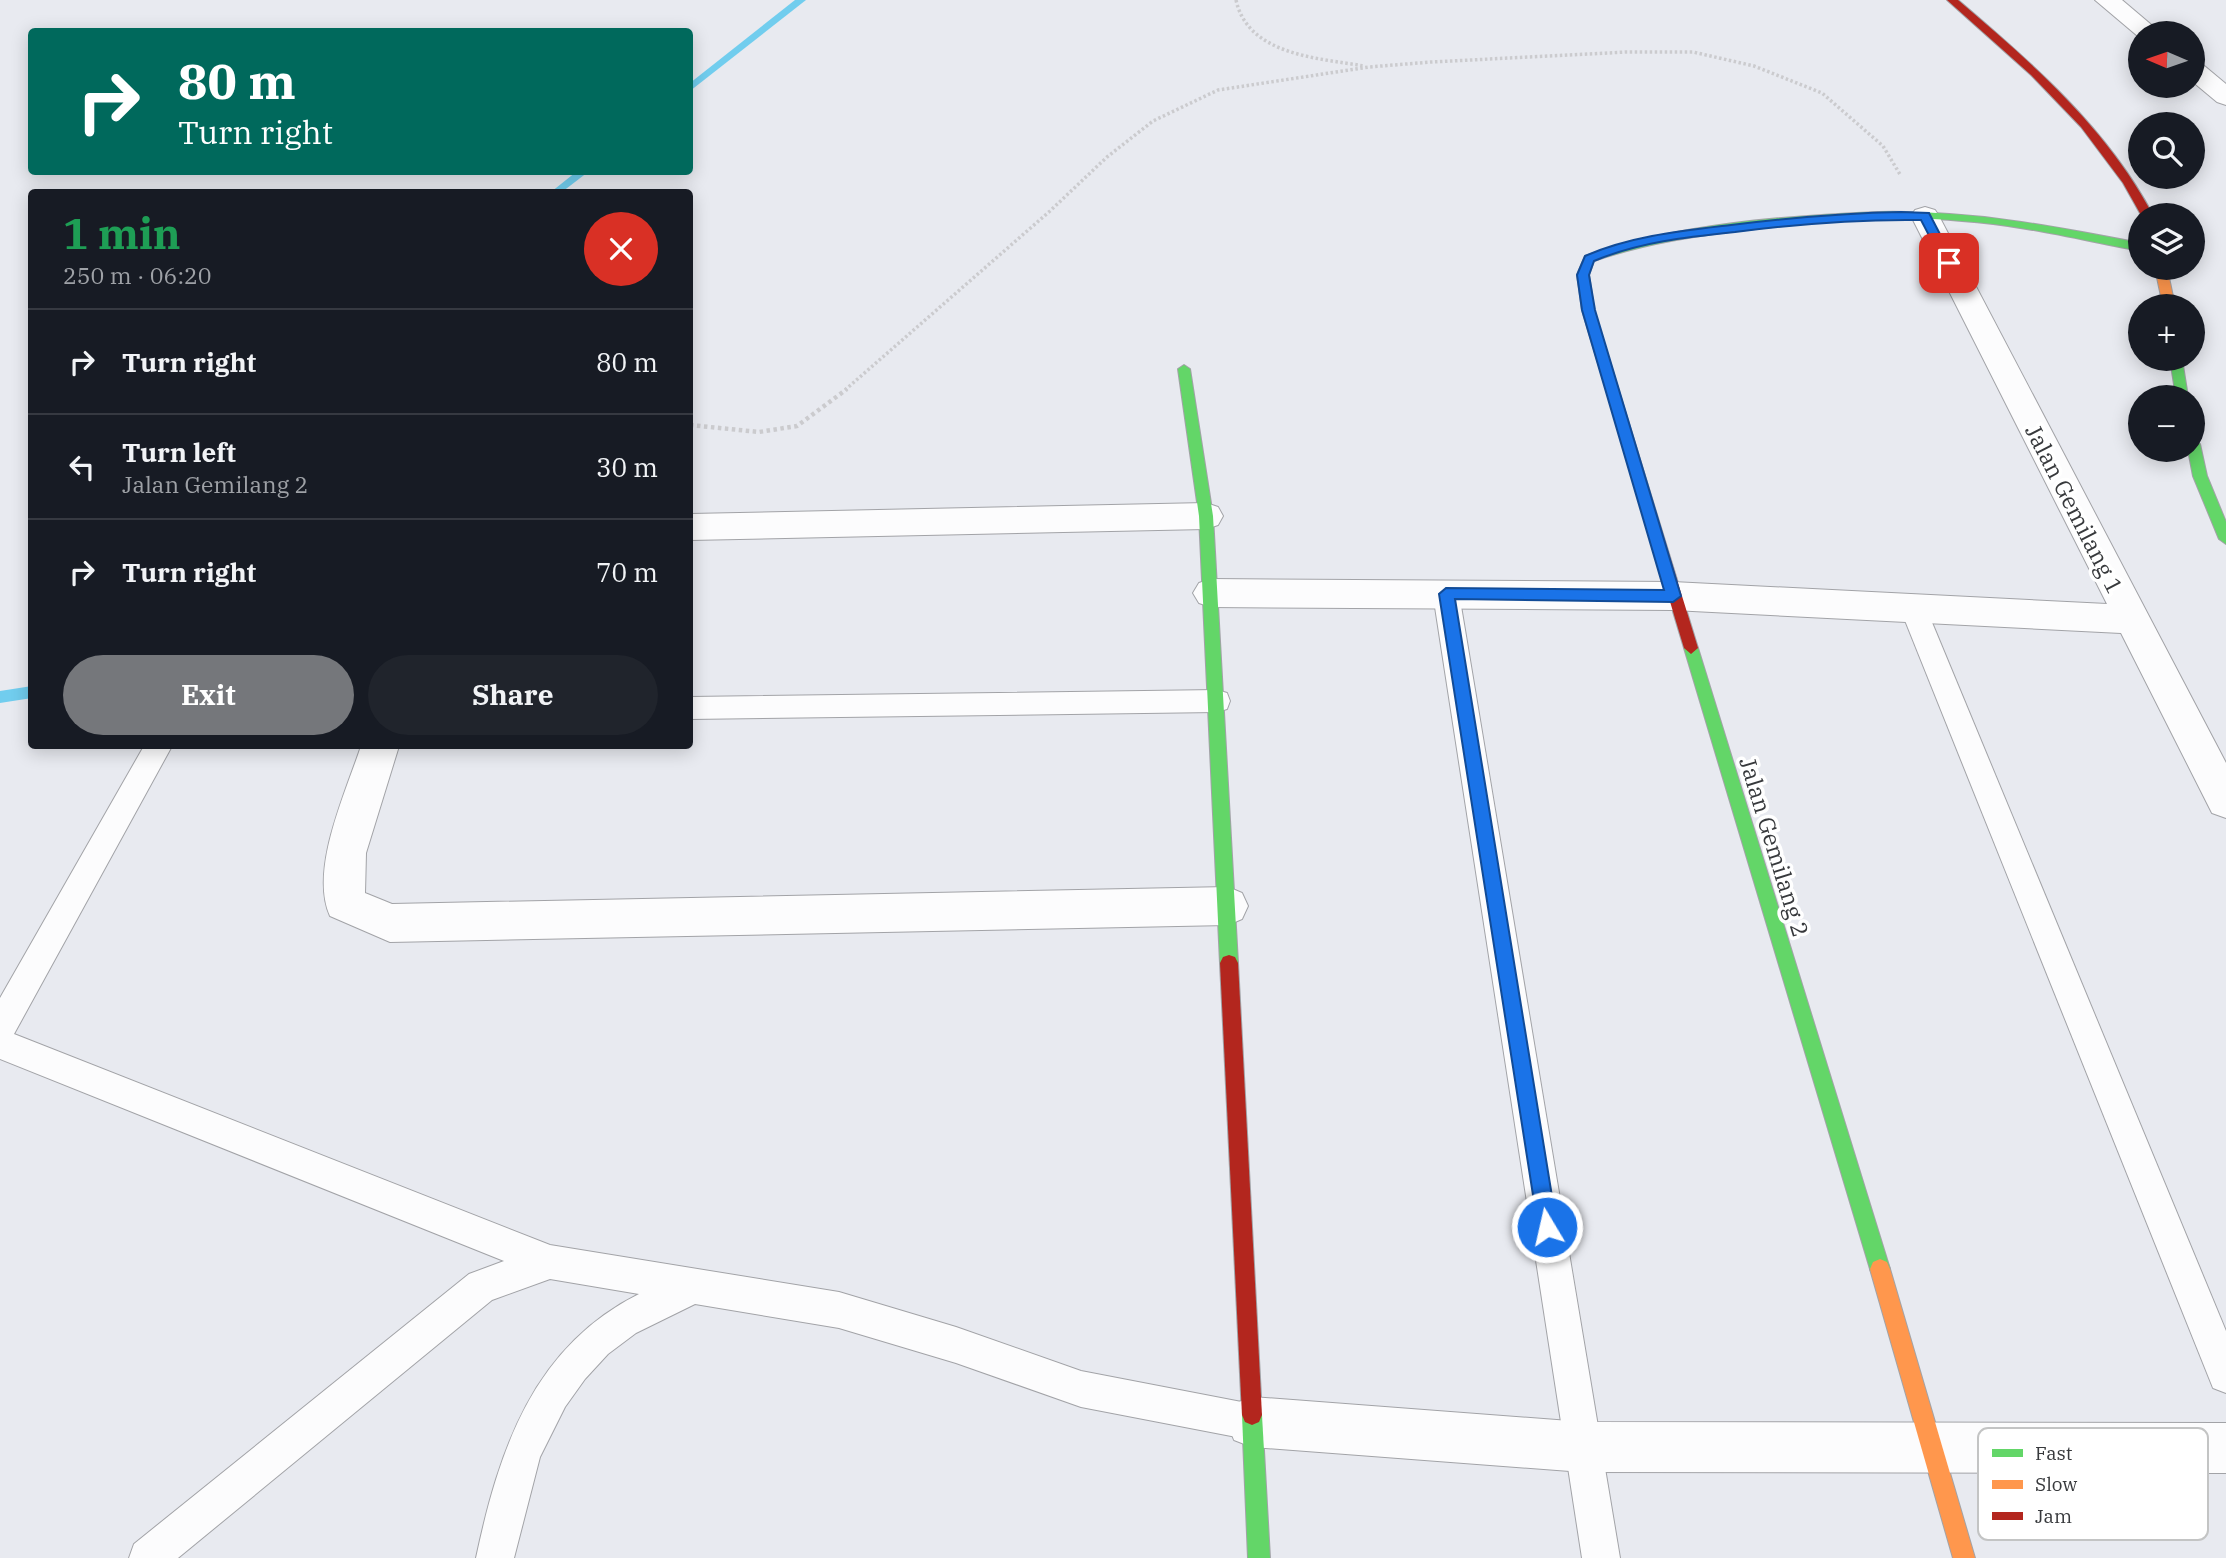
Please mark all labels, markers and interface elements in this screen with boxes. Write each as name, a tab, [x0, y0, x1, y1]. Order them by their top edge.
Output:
north arrow	[2128, 21, 2205, 98]
map controls	[2128, 21, 2205, 462]
text: 80 m	[178, 49, 296, 112]
icon: right	[63, 56, 154, 147]
text: Turn right	[178, 111, 333, 153]
button: search	[2128, 112, 2205, 189]
button: layers	[2128, 203, 2205, 280]
text: 1 min	[63, 206, 181, 261]
button: close	[584, 212, 658, 286]
pin	[1919, 233, 1979, 293]
icon: arrive	[1930, 244, 1968, 282]
text: 250 m · 06:20	[63, 260, 212, 290]
button: +	[2128, 294, 2205, 371]
icon: right	[63, 343, 101, 381]
text: Turn right	[122, 345, 256, 379]
text: 80 m	[596, 345, 658, 379]
button: −	[2128, 385, 2205, 462]
street label: Jalan Gemilang 1	[2019, 419, 2131, 598]
text: Turn left	[122, 435, 236, 469]
icon: left	[63, 448, 101, 486]
text: 30 m	[596, 450, 658, 484]
text: Jalan Gemilang 2	[122, 469, 308, 499]
icon: right	[63, 553, 101, 591]
text: Turn right	[122, 555, 256, 589]
text: 70 m	[596, 555, 658, 589]
button: Exit	[63, 655, 354, 735]
button: Share	[368, 655, 658, 735]
street label: Jalan Gemilang 2	[1733, 753, 1817, 940]
position arrow	[1510, 1190, 1584, 1264]
legend	[1978, 1428, 2208, 1540]
text: Fast	[2035, 1441, 2073, 1465]
text: Slow	[2035, 1472, 2077, 1496]
text: Jam	[2035, 1504, 2072, 1528]

